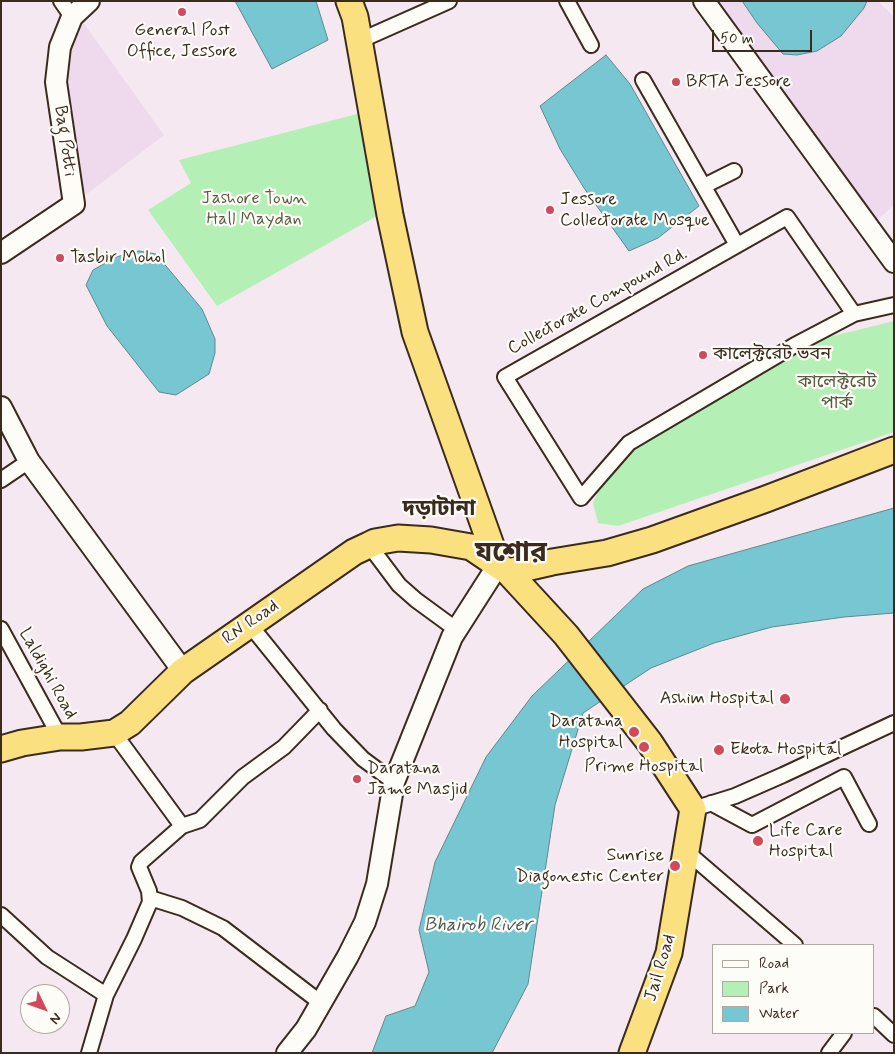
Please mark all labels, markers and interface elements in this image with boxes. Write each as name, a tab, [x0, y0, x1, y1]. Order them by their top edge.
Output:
marker: General Post Office, Jessore	[176, 6, 188, 18]
place label: General Post Office, Jessore	[127, 20, 237, 62]
scale bar	[715, 20, 815, 52]
text: 50 m	[720, 29, 754, 49]
place label: BRTA Jessore	[686, 71, 791, 93]
marker: BRTA Jessore	[670, 76, 682, 88]
street label: Bag Potti	[48, 104, 80, 178]
park label: Jashore Town Hall Maydan	[201, 188, 307, 230]
place label: Jessore Collectorate Mosque	[560, 189, 710, 232]
marker: Jessore Collectorate Mosque	[544, 204, 556, 216]
street label: Collectorate Compound Rd.	[505, 244, 691, 360]
place label: Tasbir Mohol	[70, 247, 166, 269]
marker: Tasbir Mohol	[54, 252, 66, 264]
place label: কালেক্টরেট ভবন	[713, 344, 831, 366]
marker: কালেক্টরেট ভবন	[697, 349, 709, 361]
park label: কালেক্টরেট পার্ক	[797, 372, 877, 414]
district label: দড়াটানা	[402, 497, 476, 523]
district label: যশোর	[475, 538, 547, 572]
street label: RN Road	[219, 596, 283, 650]
street label: Laldighi Road	[13, 625, 81, 723]
place label: Ashim Hospital	[660, 688, 774, 710]
marker: Ashim Hospital	[778, 692, 792, 706]
place label: Daratana Hospital	[549, 711, 623, 754]
marker: Daratana Hospital	[627, 725, 641, 739]
place label: Ekota Hospital	[730, 739, 841, 761]
marker: Prime Hospital	[637, 740, 651, 754]
marker: Ekota Hospital	[712, 743, 726, 757]
place label: Prime Hospital	[585, 756, 703, 778]
place label: Daratana Jame Masjid	[367, 758, 467, 801]
marker: Daratana Jame Masjid	[351, 773, 363, 785]
place label: Life Care Hospital	[769, 820, 843, 862]
marker: Life Care Hospital	[751, 834, 765, 848]
place label: Sunrise Diagonestic Center	[516, 845, 664, 888]
marker: Sunrise Diagonestic Center	[668, 859, 682, 873]
water label: Bhairob River	[424, 915, 532, 937]
street label: Jail Road	[641, 932, 681, 1004]
legend	[712, 944, 875, 1034]
text: Road	[759, 954, 789, 974]
text: Park	[759, 979, 789, 999]
north arrow	[20, 984, 70, 1034]
text: Water	[759, 1004, 799, 1024]
text: N	[46, 1009, 65, 1028]

